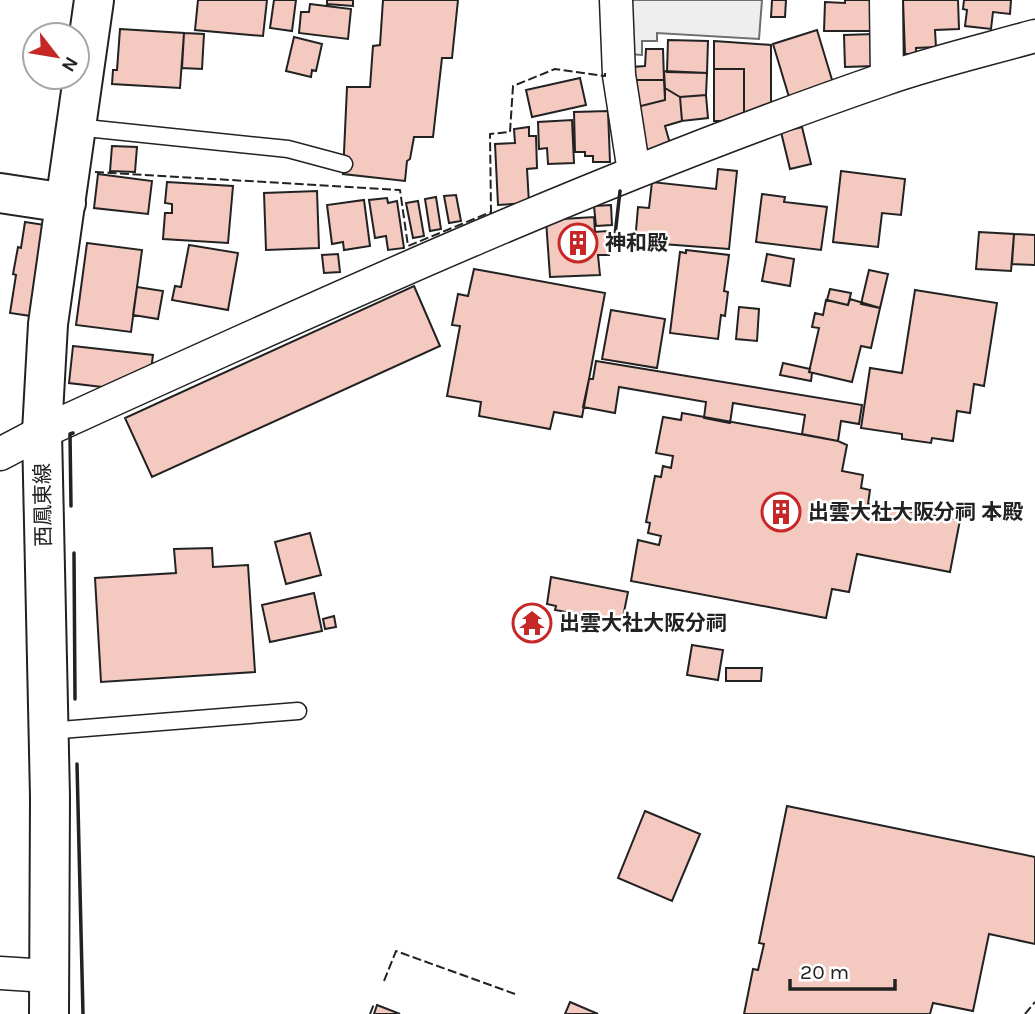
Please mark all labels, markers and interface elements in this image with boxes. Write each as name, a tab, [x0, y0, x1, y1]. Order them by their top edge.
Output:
north arrow	[21, 21, 91, 91]
text: N	[57, 53, 83, 76]
building icon: 神和殿	[557, 222, 599, 264]
place label: 神和殿	[605, 231, 668, 255]
street label: 西鳳東線	[30, 463, 56, 547]
building icon: 出雲大社大阪分祠 本殿	[760, 491, 802, 533]
place label: 出雲大社大阪分祠 本殿	[808, 500, 1023, 524]
temple icon: 出雲大社大阪分祠	[511, 602, 553, 644]
place label: 出雲大社大阪分祠	[559, 611, 727, 635]
scale bar	[790, 948, 895, 992]
text: 20 m	[800, 960, 849, 984]

